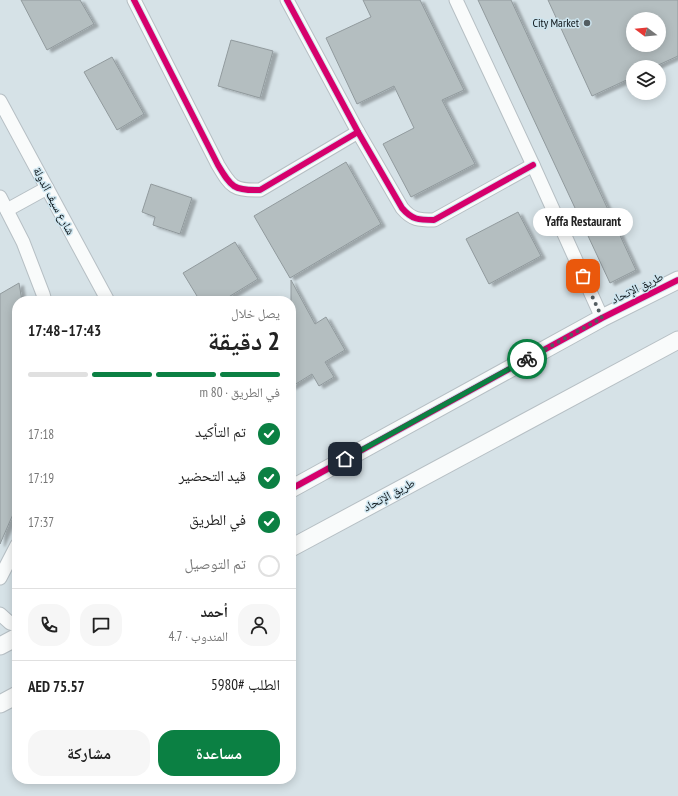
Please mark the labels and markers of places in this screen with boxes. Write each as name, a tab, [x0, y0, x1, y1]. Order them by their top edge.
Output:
place label: City Market	[532, 15, 580, 30]
marker: City Market	[582, 18, 592, 28]
callout: Yaffa Restaurant	[533, 208, 633, 236]
pin	[566, 259, 600, 293]
pin	[328, 442, 362, 476]

